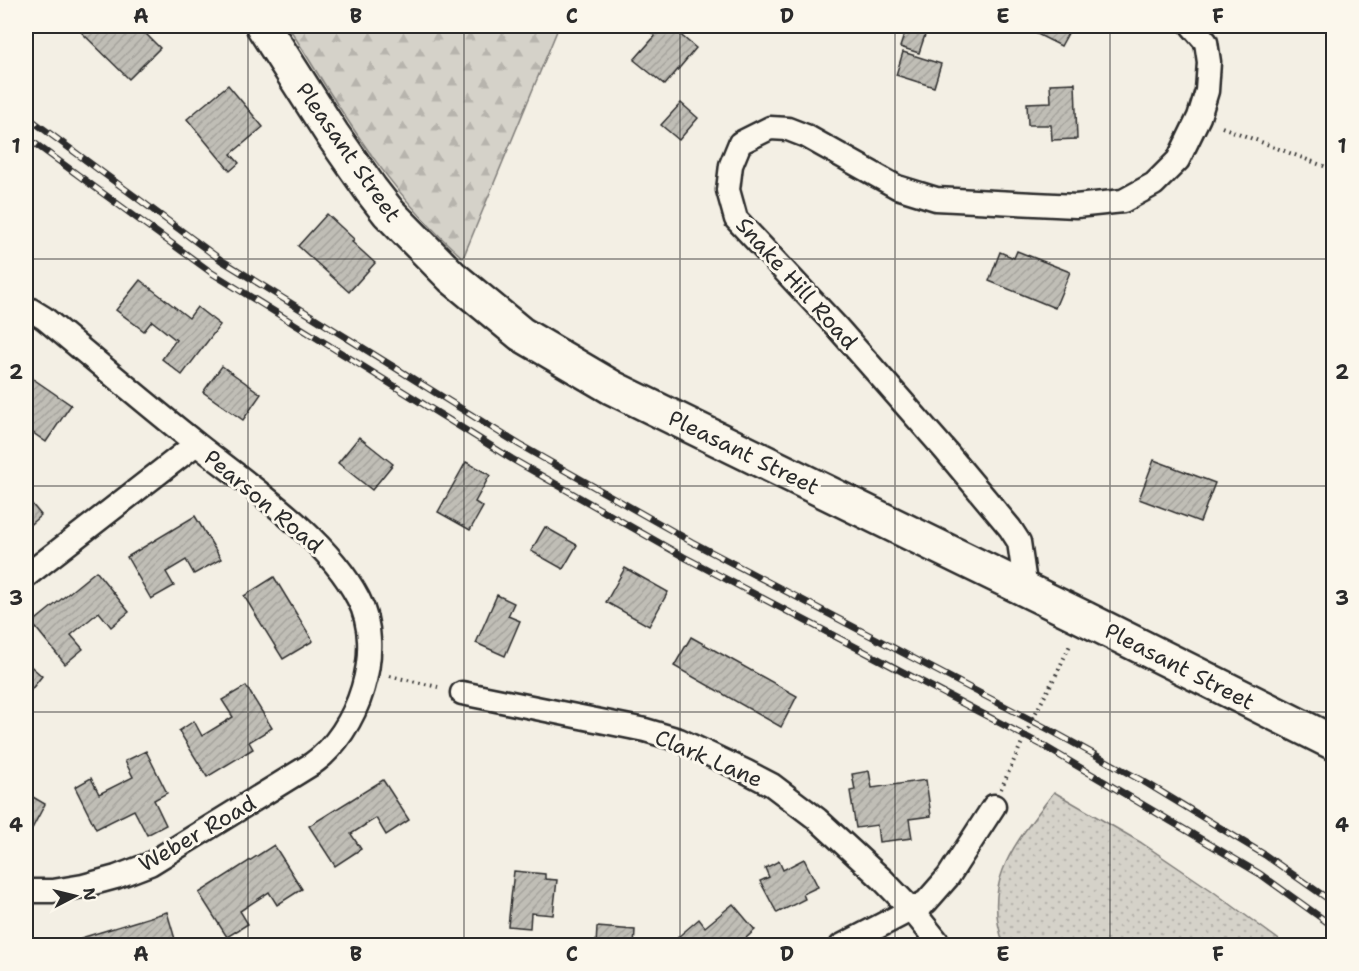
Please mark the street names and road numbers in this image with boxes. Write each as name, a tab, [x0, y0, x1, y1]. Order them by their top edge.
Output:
street label: Pleasant Street	[290, 77, 408, 228]
street label: Snake Hill Road	[729, 211, 864, 356]
street label: Pleasant Street	[663, 403, 824, 502]
street label: Pearson Road	[198, 443, 329, 560]
street label: Pleasant Street	[1100, 616, 1260, 717]
street label: Clark Lane	[651, 723, 767, 794]
street label: Weber Road	[133, 788, 261, 879]

